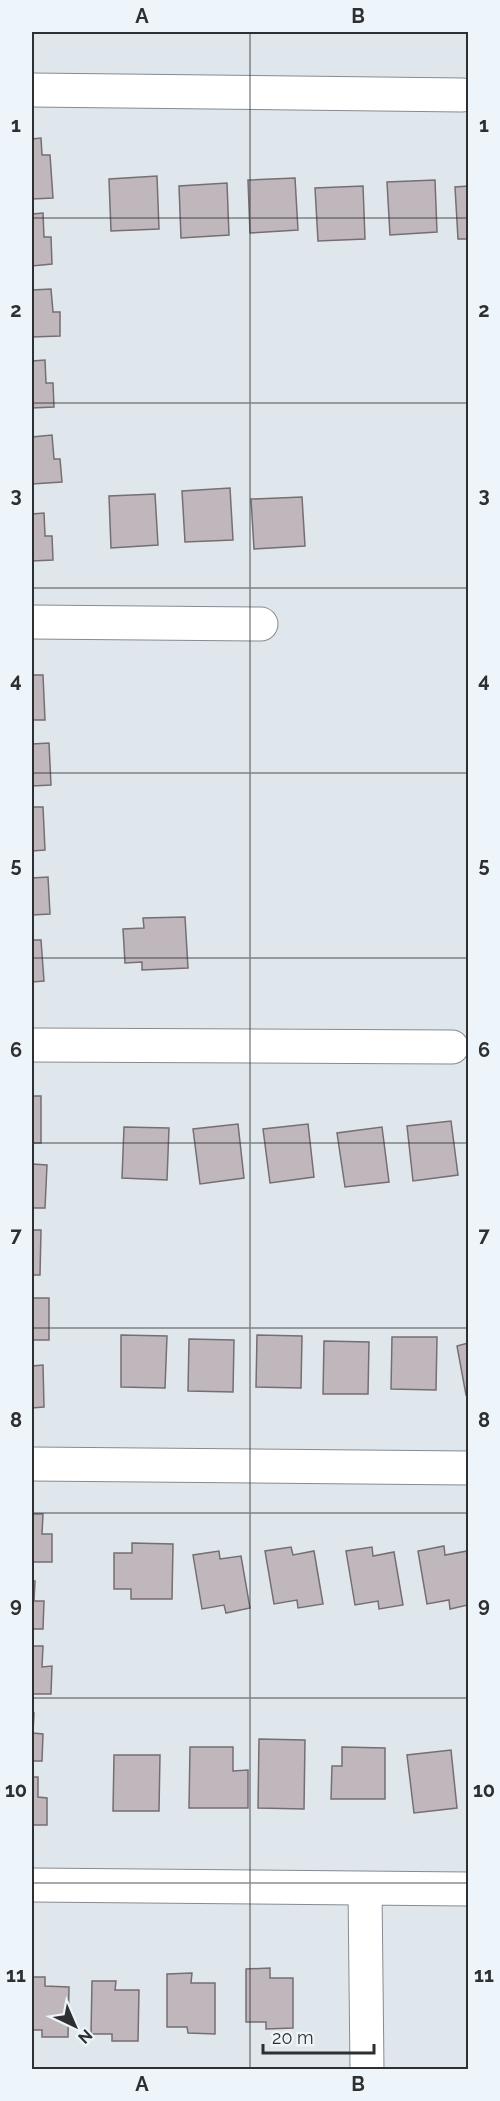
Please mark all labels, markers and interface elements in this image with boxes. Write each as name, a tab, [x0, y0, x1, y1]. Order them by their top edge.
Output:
text: A	[135, 4, 149, 28]
text: B	[351, 4, 365, 28]
text: 1	[11, 113, 21, 137]
text: 1	[479, 113, 489, 137]
text: 2	[10, 298, 22, 322]
text: 2	[478, 298, 490, 322]
text: 3	[10, 483, 22, 507]
text: 3	[478, 483, 490, 507]
text: 4	[10, 668, 22, 692]
text: 4	[478, 668, 490, 692]
text: 5	[10, 853, 22, 877]
text: 5	[478, 853, 490, 877]
text: 6	[10, 1038, 22, 1062]
text: 6	[478, 1038, 490, 1062]
text: 7	[10, 1223, 22, 1247]
text: 7	[478, 1223, 490, 1247]
text: 8	[10, 1408, 22, 1432]
text: 8	[478, 1408, 490, 1432]
text: 9	[10, 1593, 22, 1617]
text: 9	[478, 1593, 490, 1617]
text: 10	[5, 1778, 27, 1802]
text: 10	[473, 1778, 495, 1802]
text: 11	[6, 1963, 26, 1987]
text: 11	[474, 1963, 494, 1987]
north arrow	[45, 1996, 105, 2056]
scale bar	[263, 2017, 374, 2055]
text: N	[74, 2025, 96, 2048]
text: 20 m	[272, 2027, 314, 2048]
text: A	[135, 2072, 149, 2096]
text: B	[351, 2072, 365, 2096]

